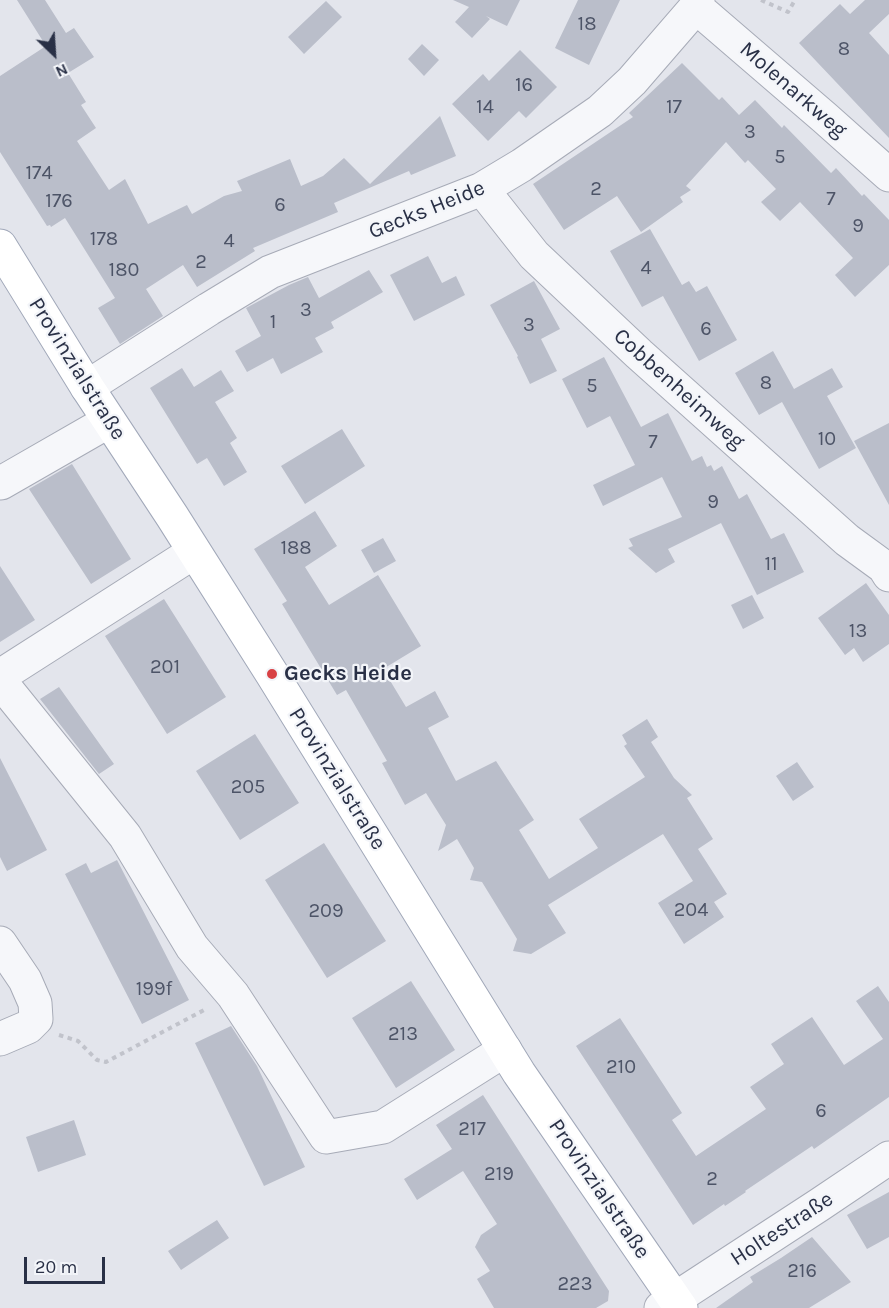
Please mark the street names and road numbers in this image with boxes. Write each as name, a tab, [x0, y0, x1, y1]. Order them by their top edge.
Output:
street label: Molenarkweg	[734, 36, 852, 144]
street label: Gecks Heide	[365, 175, 489, 245]
street label: Provinzialstraße	[23, 293, 131, 445]
street label: Cobbenheimweg	[608, 323, 750, 455]
street label: Provinzialstraße	[283, 703, 391, 855]
street label: Provinzialstraße	[542, 1114, 656, 1264]
street label: Holtestraße	[726, 1186, 838, 1272]

